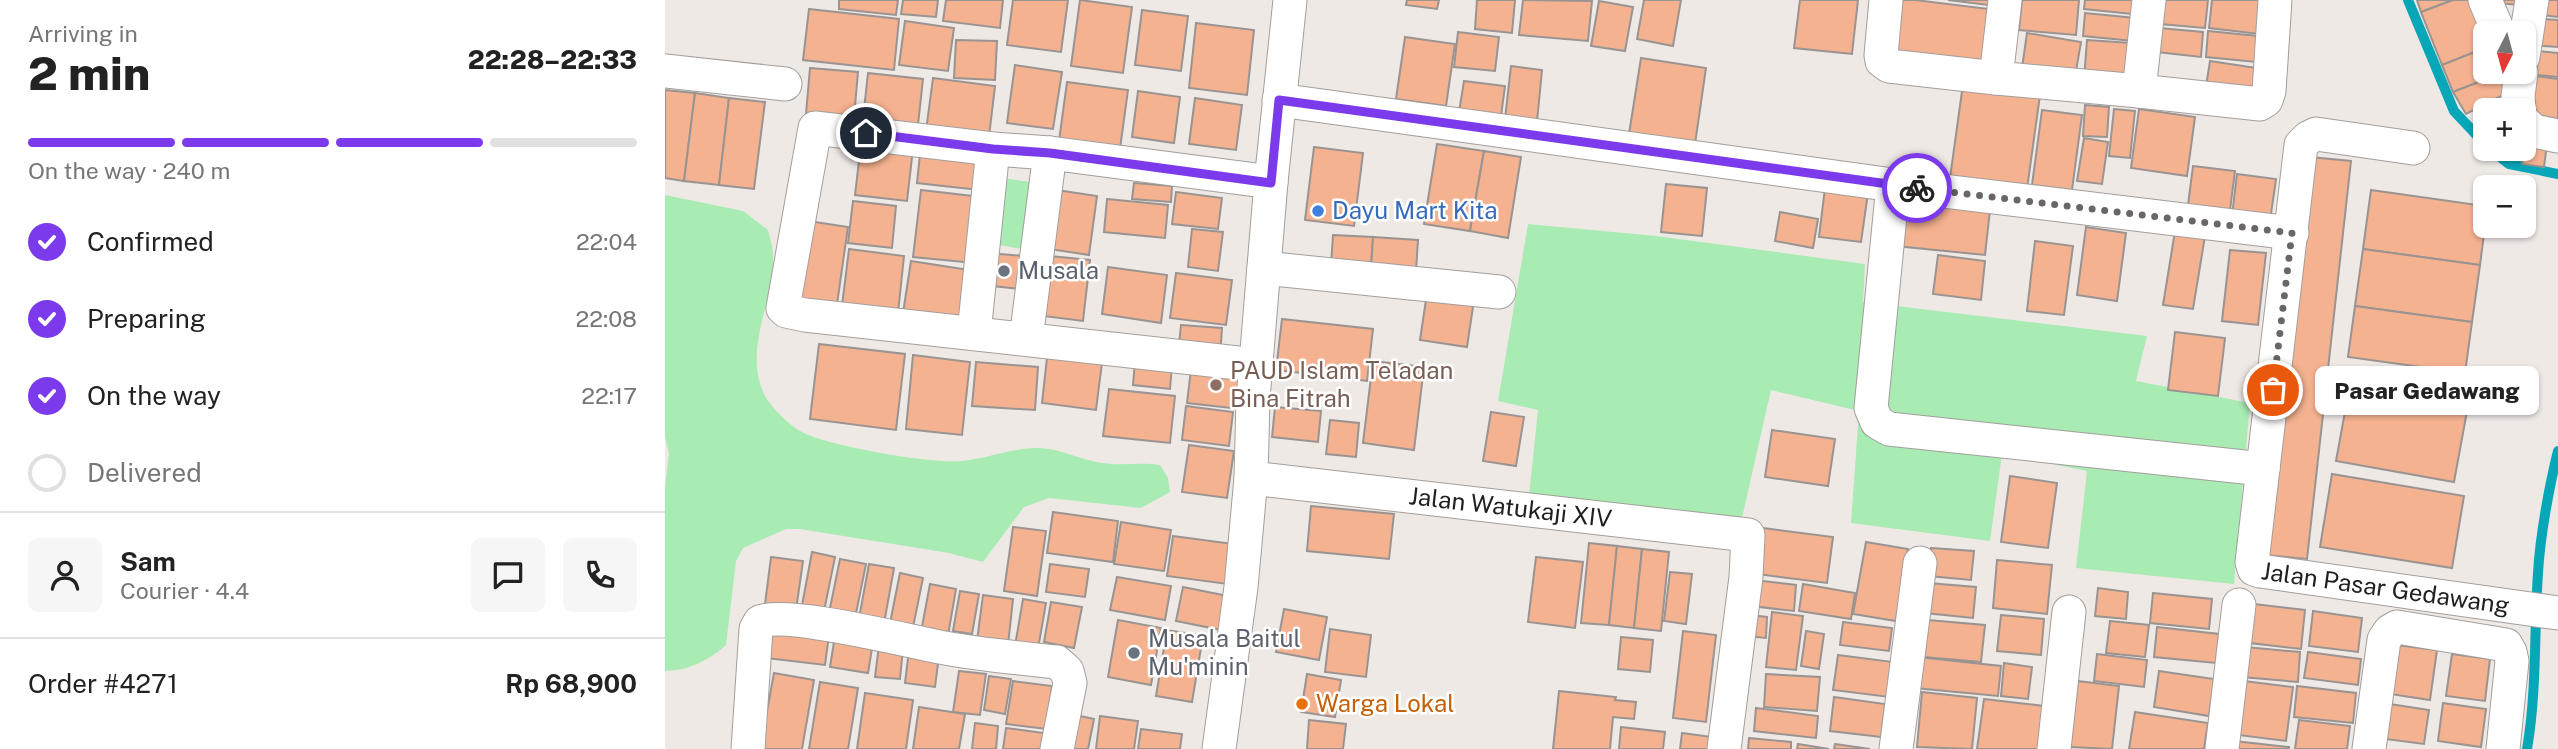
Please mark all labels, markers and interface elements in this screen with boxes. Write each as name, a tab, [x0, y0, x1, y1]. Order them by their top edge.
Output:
text: Arriving in	[28, 20, 138, 47]
north arrow	[2473, 21, 2536, 84]
map controls	[2473, 21, 2536, 238]
text: 22:28–22:33	[468, 44, 637, 75]
text: 2 min	[28, 46, 150, 100]
button: +	[2473, 98, 2536, 161]
pin	[836, 103, 896, 163]
icon: home	[847, 114, 885, 152]
courier	[1882, 153, 1952, 223]
text: On the way · 240 m	[28, 157, 230, 184]
icon: bike	[1898, 169, 1936, 207]
button: −	[2473, 175, 2536, 238]
place label: Dayu Mart Kita	[1332, 196, 1498, 224]
marker: Dayu Mart Kita	[1310, 203, 1326, 219]
icon: check	[28, 223, 66, 261]
text: Confirmed	[87, 226, 214, 257]
text: 22:04	[576, 228, 637, 255]
place label: Musala	[1018, 256, 1099, 284]
marker: Musala	[996, 263, 1012, 279]
icon: check	[28, 300, 66, 338]
text: Preparing	[87, 303, 206, 334]
text: 22:08	[576, 305, 637, 332]
place label: PAUD Islam Teladan Bina Fitrah	[1230, 356, 1453, 412]
pin	[2243, 360, 2303, 420]
callout: Pasar Gedawang	[2315, 366, 2539, 414]
icon: bag	[2254, 371, 2292, 409]
icon: check	[28, 377, 66, 415]
marker: PAUD Islam Teladan Bina Fitrah	[1208, 377, 1224, 393]
text: Pasar Gedawang	[2334, 377, 2520, 404]
text: On the way	[87, 380, 221, 411]
text: 22:17	[581, 382, 637, 409]
text: Delivered	[87, 457, 202, 488]
street label: Jalan Watukaji XIV	[1407, 481, 1613, 532]
button: person	[28, 538, 102, 612]
button: chat	[471, 538, 545, 612]
button: phone	[563, 538, 637, 612]
text: Sam	[120, 546, 176, 577]
street label: Jalan Pasar Gedawang	[2260, 556, 2512, 619]
text: Courier · 4.4	[120, 577, 249, 604]
place label: Musala Baitul Mu'minin	[1148, 624, 1301, 680]
marker: Musala Baitul Mu'minin	[1126, 645, 1142, 661]
text: Order #4271	[28, 668, 178, 699]
text: Rp 68,900	[505, 668, 637, 699]
place label: Warga Lokal	[1316, 689, 1454, 717]
marker: Warga Lokal	[1294, 696, 1310, 712]

